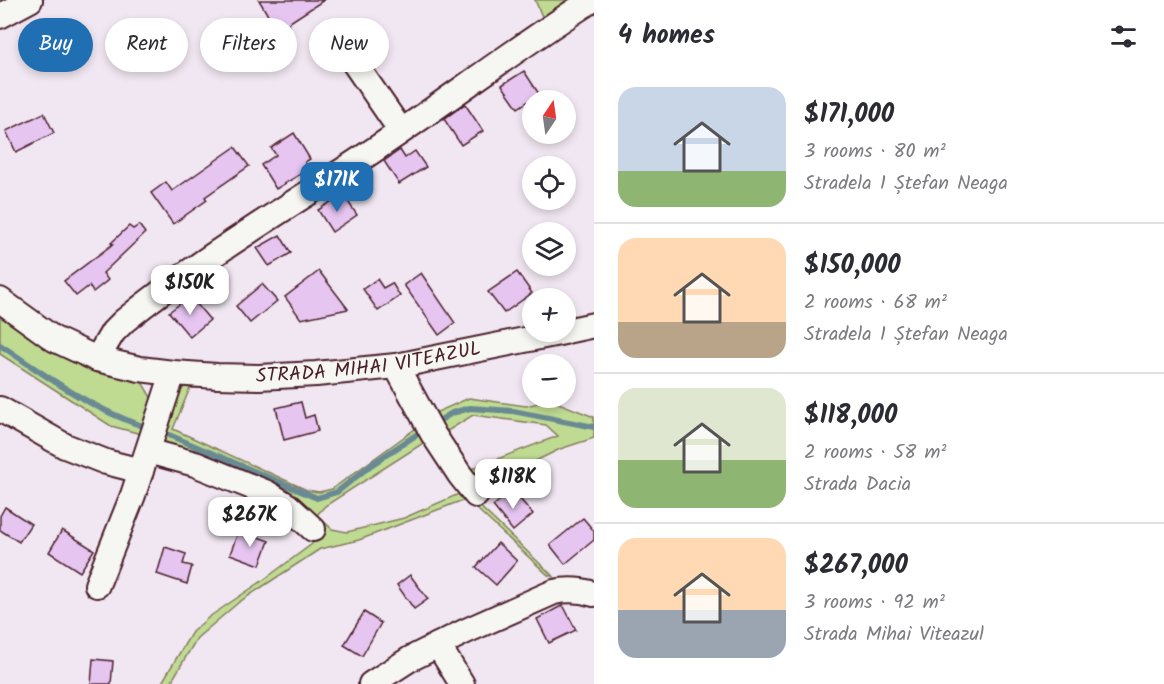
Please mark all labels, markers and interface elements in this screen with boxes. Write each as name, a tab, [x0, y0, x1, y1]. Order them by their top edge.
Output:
text: 4 homes	[618, 15, 715, 57]
chip: Buy	[18, 18, 93, 72]
chip: Rent	[105, 18, 188, 72]
chip: Filters	[200, 18, 297, 72]
chip: New	[309, 18, 389, 72]
icon: filters	[1107, 20, 1140, 53]
north arrow	[522, 90, 576, 144]
map controls	[522, 90, 576, 408]
text: $171,000	[804, 94, 894, 136]
icon: home	[666, 111, 738, 183]
text: 3 rooms · 80 m²	[804, 136, 946, 168]
button: locate	[522, 156, 576, 210]
pin: $171K	[295, 162, 379, 213]
text: $171K	[314, 165, 360, 197]
text: Stradela 1 Ștefan Neaga	[804, 168, 1008, 200]
button: layers	[522, 222, 576, 276]
text: $150,000	[804, 245, 901, 287]
icon: home	[666, 262, 738, 334]
pin: $150K	[148, 265, 232, 316]
text: $150K	[165, 268, 215, 300]
text: 2 rooms · 68 m²	[804, 287, 947, 319]
button: +	[522, 288, 576, 342]
text: Stradela 1 Ștefan Neaga	[804, 319, 1008, 351]
street label: STRADA MIHAI VITEAZUL	[255, 333, 484, 393]
button: −	[522, 354, 576, 408]
text: $118,000	[804, 395, 897, 437]
icon: home	[666, 412, 738, 484]
text: 2 rooms · 58 m²	[804, 437, 946, 469]
pin: $118K	[471, 459, 555, 510]
text: $118K	[489, 462, 537, 494]
text: Strada Dacia	[804, 469, 911, 501]
pin: $267K	[208, 497, 292, 548]
text: $267K	[222, 500, 278, 532]
text: $267,000	[804, 545, 908, 587]
icon: home	[666, 562, 738, 634]
text: 3 rooms · 92 m²	[804, 587, 945, 619]
text: Strada Mihai Viteazul	[804, 619, 984, 651]

